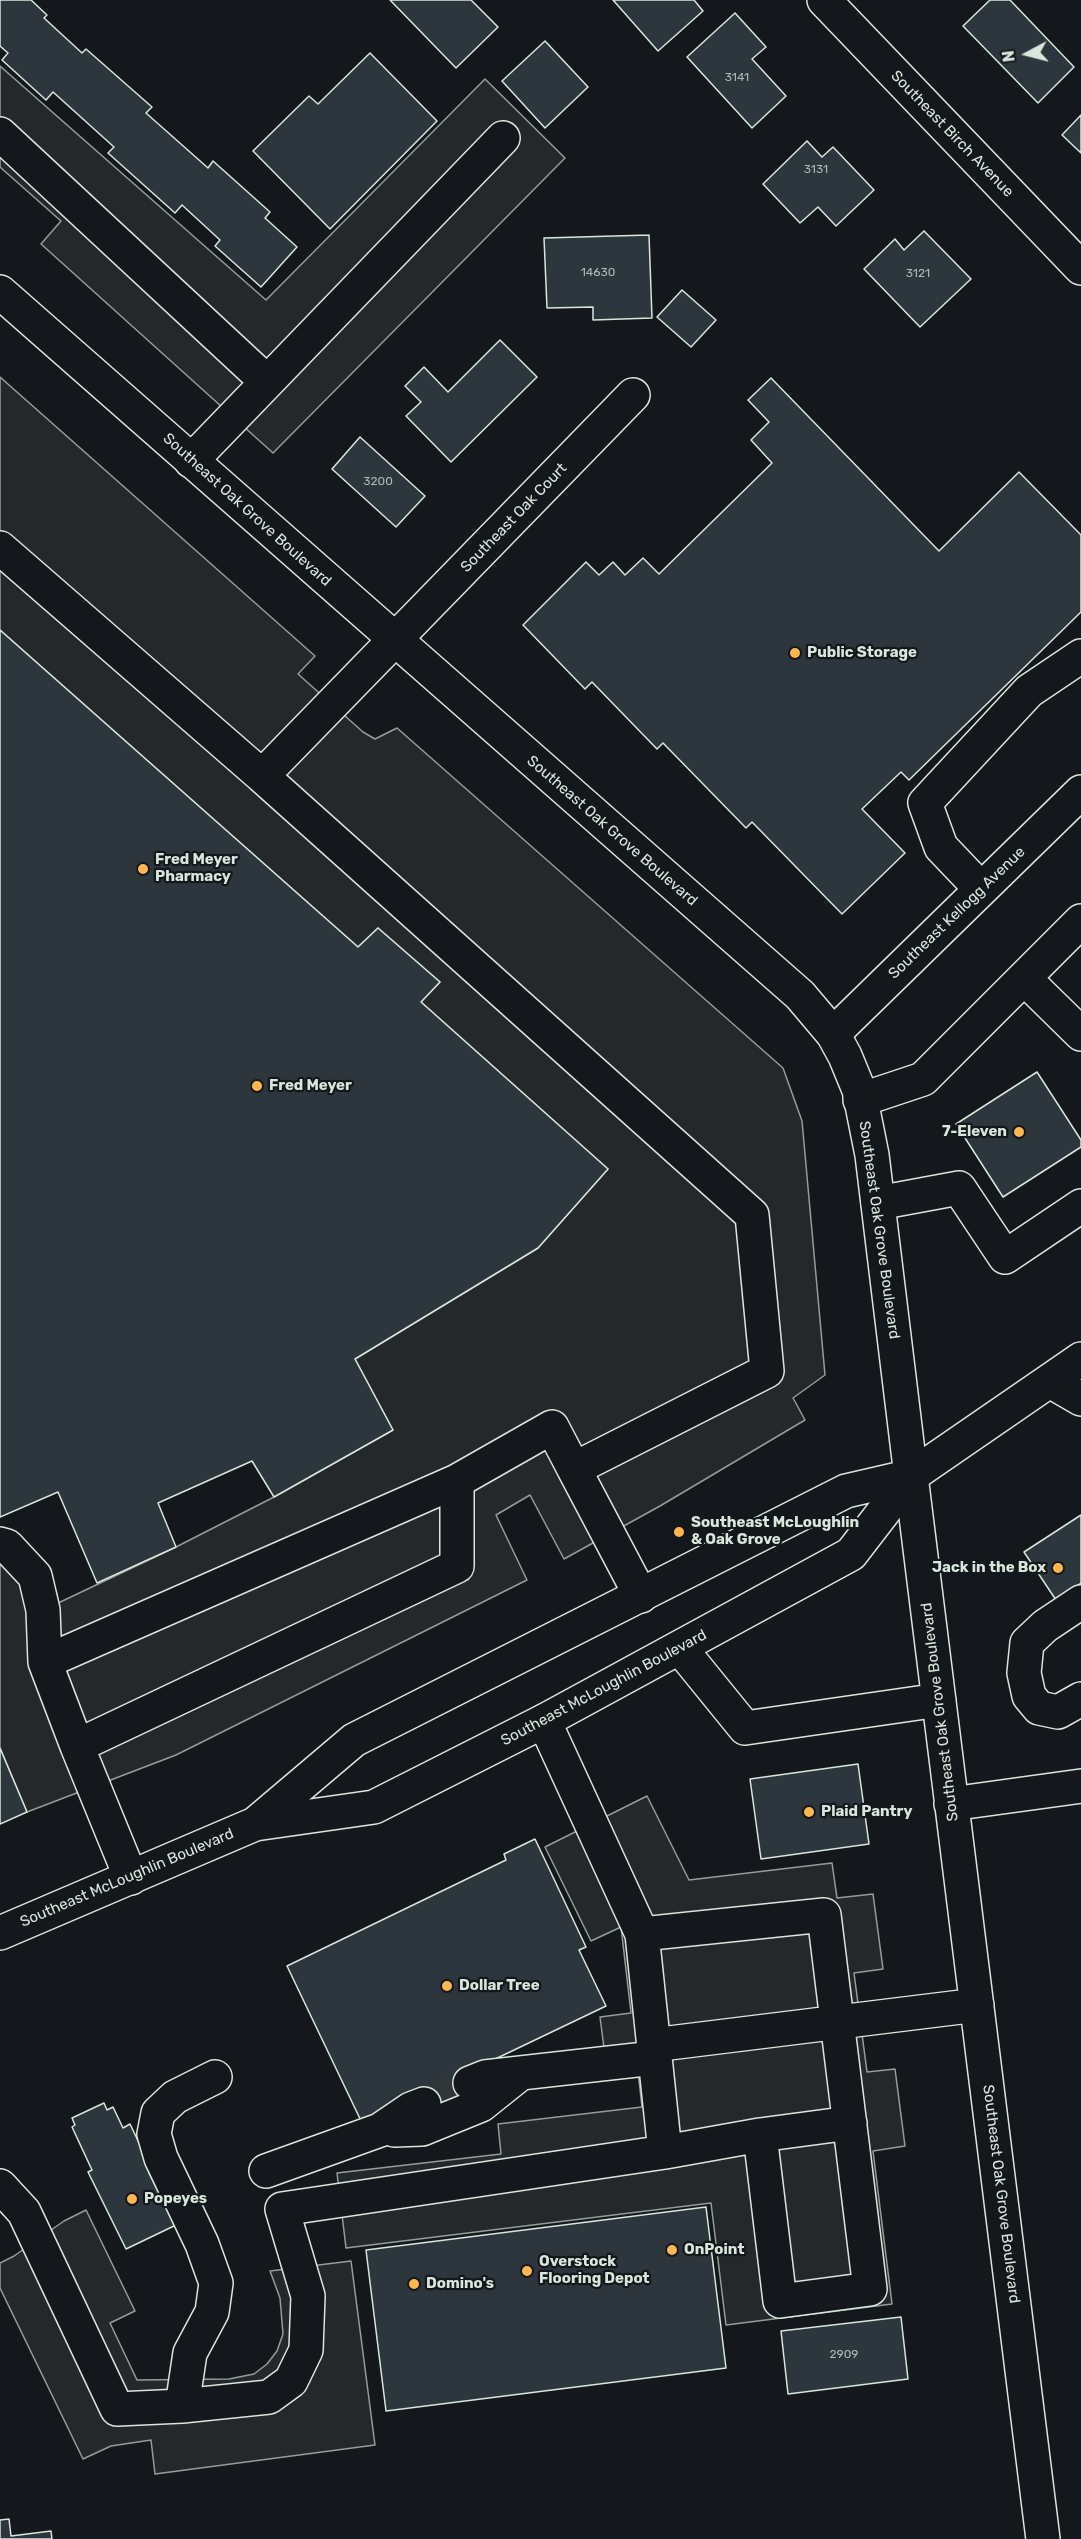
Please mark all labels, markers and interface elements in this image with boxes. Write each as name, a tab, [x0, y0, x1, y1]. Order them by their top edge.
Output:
north arrow	[997, 24, 1057, 84]
text: N	[999, 49, 1019, 63]
street label: Southeast Birch Avenue	[887, 67, 1017, 201]
house number: 3141	[725, 71, 749, 85]
house number: 3131	[804, 163, 828, 177]
house number: 14630	[581, 266, 615, 280]
house number: 3121	[906, 267, 930, 281]
street label: Southeast Oak Grove Boulevard	[159, 430, 335, 590]
street label: Southeast Oak Court	[457, 460, 571, 576]
house number: 3200	[363, 475, 393, 489]
place label: Public Storage	[807, 644, 917, 662]
marker: Public Storage	[788, 646, 802, 660]
street label: Southeast Oak Grove Boulevard	[523, 752, 701, 910]
street label: Southeast Kellogg Avenue	[885, 843, 1029, 983]
place label: Fred Meyer Pharmacy	[155, 851, 238, 886]
marker: Fred Meyer Pharmacy	[136, 862, 150, 876]
place label: Fred Meyer	[269, 1077, 352, 1095]
marker: Fred Meyer	[250, 1079, 264, 1093]
street label: Southeast Oak Grove Boulevard	[855, 1120, 903, 1340]
place label: 7-Eleven	[942, 1123, 1007, 1141]
marker: 7-Eleven	[1012, 1125, 1026, 1139]
place label: Southeast McLoughlin & Oak Grove	[691, 1514, 859, 1549]
marker: Southeast McLoughlin & Oak Grove	[672, 1525, 686, 1539]
place label: Jack in the Box	[932, 1559, 1046, 1577]
marker: Jack in the Box	[1051, 1561, 1065, 1575]
street label: Southeast Oak Grove Boulevard	[918, 1602, 962, 1822]
street label: Southeast McLoughlin Boulevard	[498, 1626, 710, 1750]
place label: Plaid Pantry	[821, 1803, 912, 1821]
marker: Plaid Pantry	[802, 1805, 816, 1819]
street label: Southeast McLoughlin Boulevard	[18, 1825, 236, 1931]
place label: Dollar Tree	[459, 1977, 540, 1995]
marker: Dollar Tree	[440, 1979, 454, 1993]
street label: Southeast Oak Grove Boulevard	[979, 2084, 1023, 2304]
place label: Popeyes	[144, 2190, 207, 2208]
marker: Popeyes	[125, 2192, 139, 2206]
place label: OnPoint	[684, 2241, 744, 2259]
marker: OnPoint	[665, 2243, 679, 2257]
place label: Overstock Flooring Depot	[539, 2253, 650, 2288]
marker: Overstock Flooring Depot	[520, 2264, 534, 2278]
place label: Domino's	[426, 2275, 494, 2293]
marker: Domino's	[407, 2277, 421, 2291]
house number: 2909	[830, 2348, 858, 2362]

